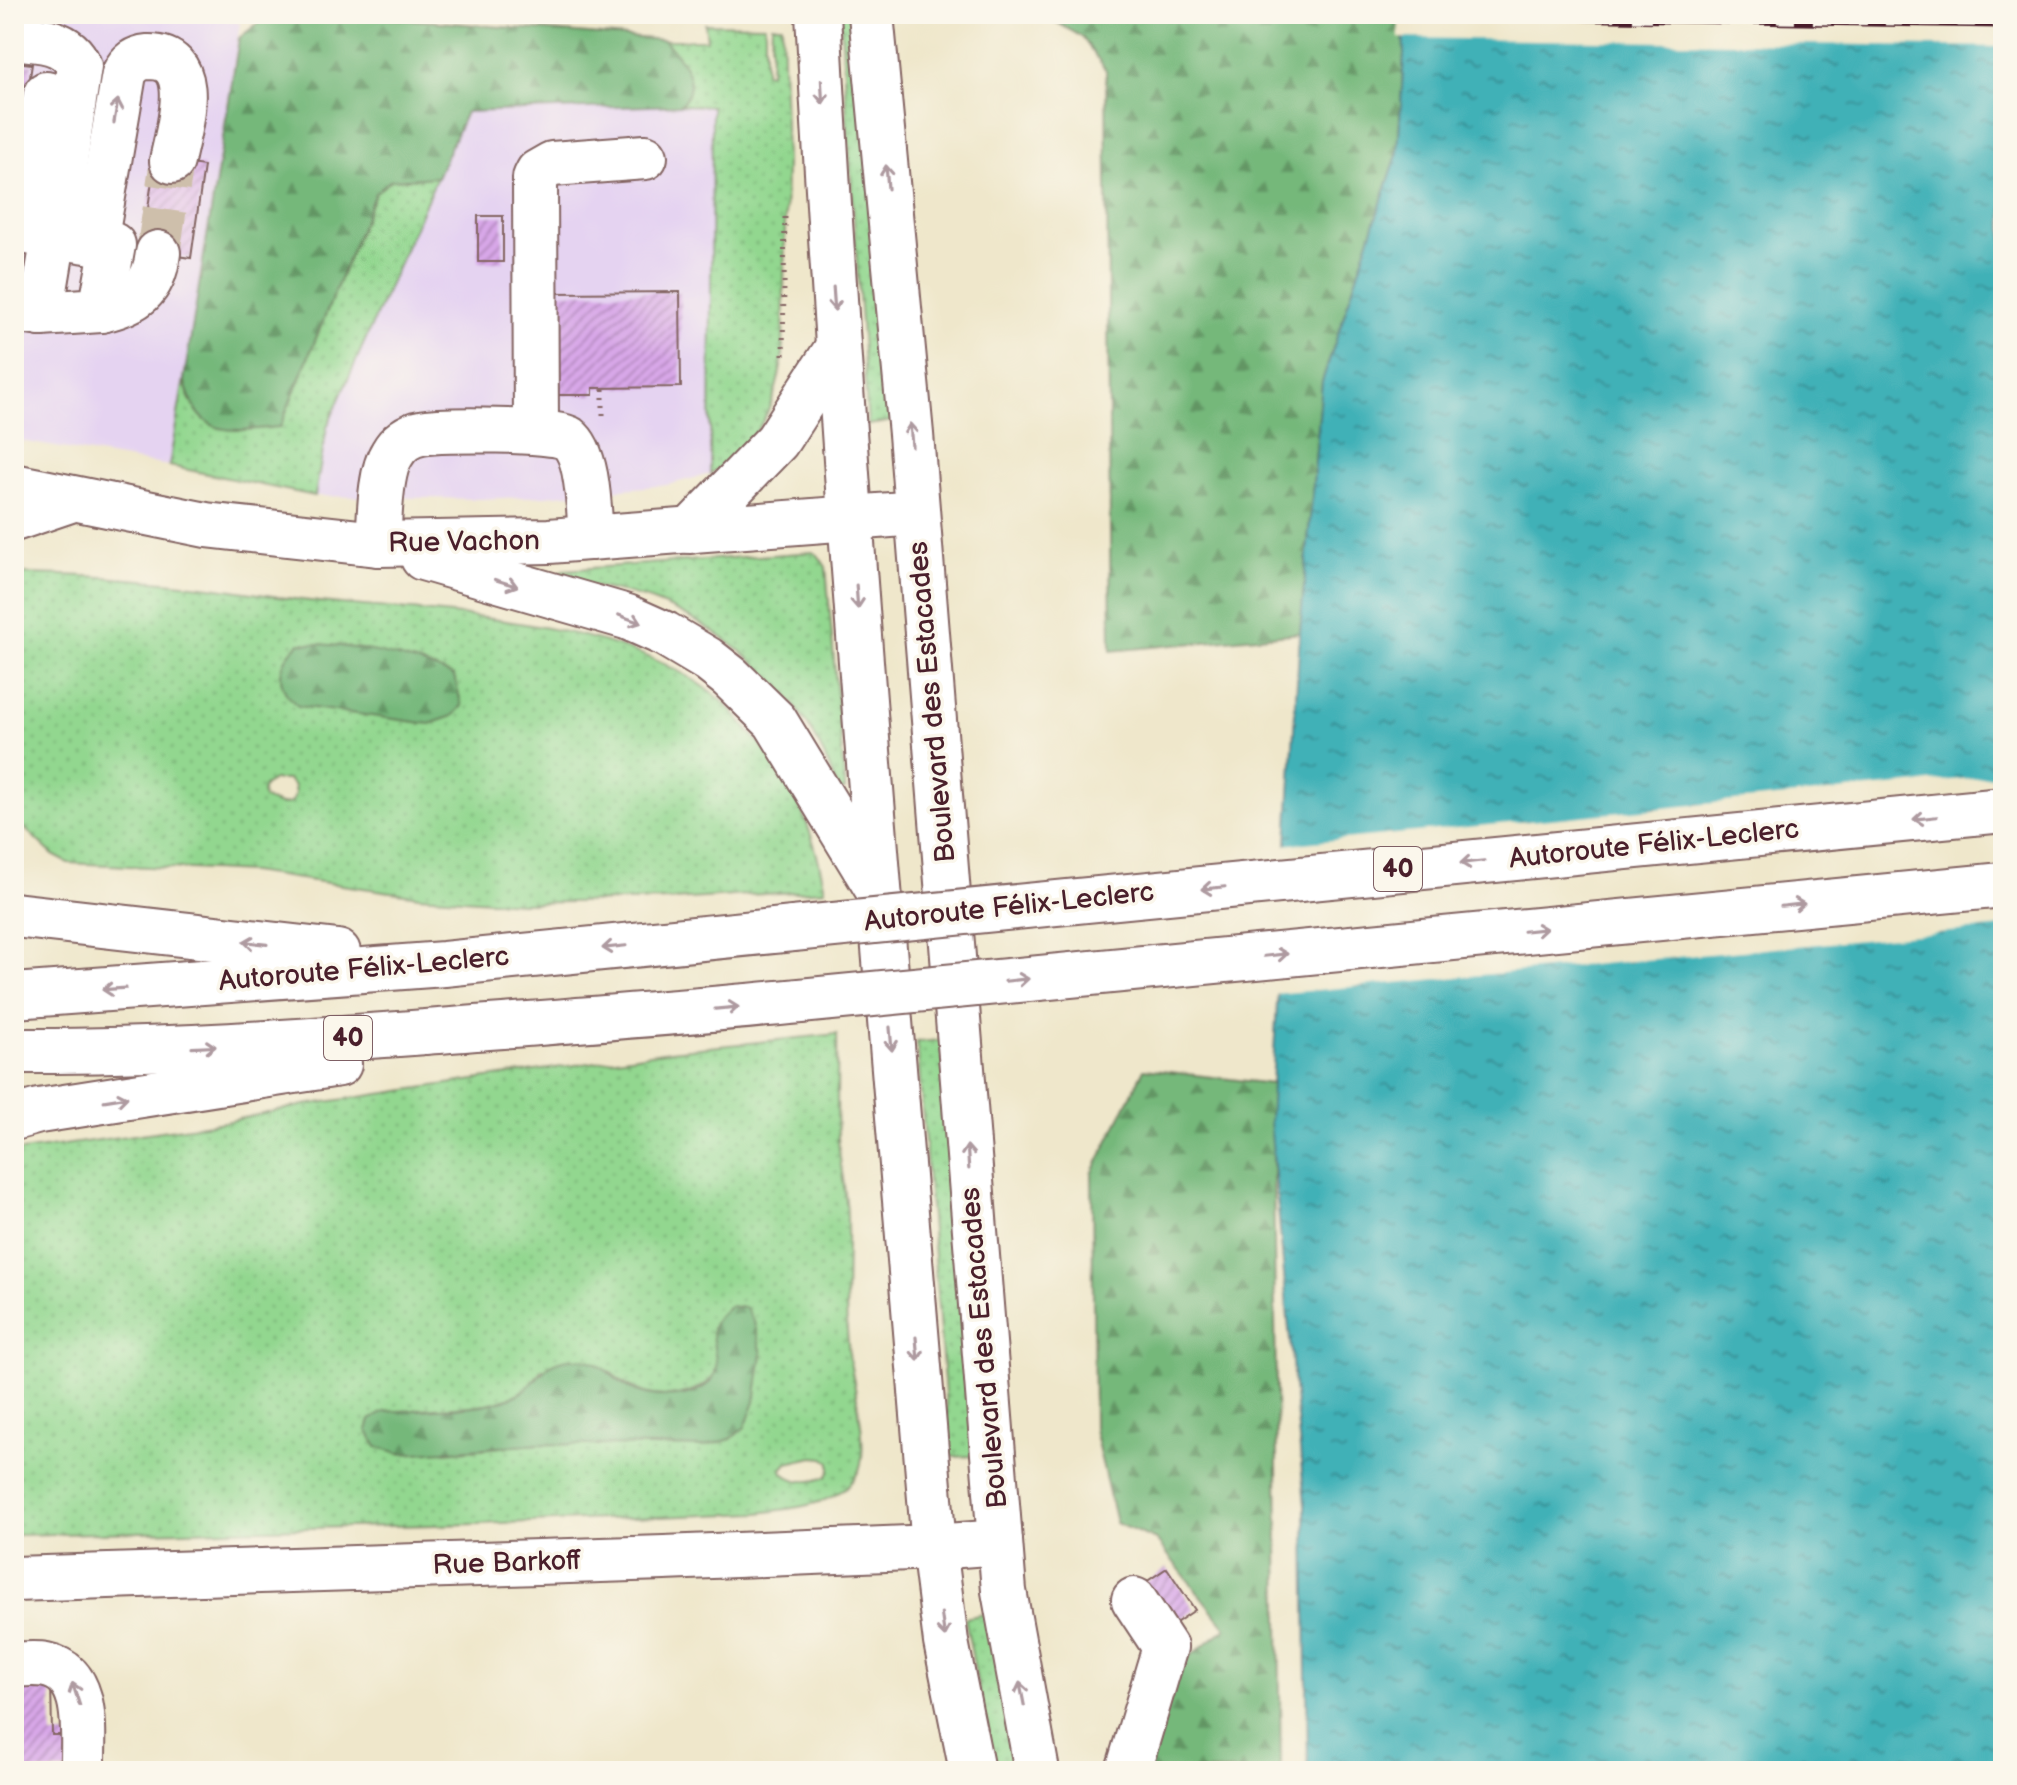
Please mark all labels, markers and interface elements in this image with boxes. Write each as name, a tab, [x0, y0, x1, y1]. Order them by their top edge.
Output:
one-way arrow	[815, 78, 830, 105]
one-way arrow	[110, 98, 125, 124]
one-way arrow	[880, 164, 895, 191]
one-way arrow	[827, 285, 842, 311]
one-way arrow	[903, 423, 918, 449]
street label: Rue Vachon	[388, 524, 540, 560]
street label: Boulevard des Estacades	[902, 540, 962, 864]
one-way arrow	[493, 576, 519, 591]
one-way arrow	[850, 583, 865, 610]
one-way arrow	[617, 612, 642, 627]
one-way arrow	[1912, 811, 1939, 826]
street label: Autoroute Félix-Leclerc	[1507, 812, 1801, 876]
road number: 40	[1374, 847, 1422, 891]
one-way arrow	[1459, 855, 1485, 870]
street label: Autoroute Félix-Leclerc	[862, 875, 1156, 939]
one-way arrow	[1200, 880, 1227, 895]
one-way arrow	[1779, 898, 1806, 913]
one-way arrow	[1521, 923, 1548, 938]
one-way arrow	[242, 935, 269, 950]
one-way arrow	[601, 939, 628, 954]
street label: Autoroute Félix-Leclerc	[217, 940, 511, 998]
one-way arrow	[1262, 948, 1289, 963]
one-way arrow	[1003, 973, 1030, 988]
one-way arrow	[101, 982, 128, 997]
one-way arrow	[713, 1000, 740, 1015]
road number: 40	[324, 1016, 372, 1060]
one-way arrow	[884, 1025, 899, 1052]
one-way arrow	[190, 1039, 217, 1054]
one-way arrow	[103, 1091, 128, 1106]
one-way arrow	[961, 1144, 976, 1171]
street label: Boulevard des Estacades	[954, 1186, 1014, 1510]
one-way arrow	[910, 1335, 925, 1362]
street label: Rue Barkoff	[432, 1544, 582, 1582]
one-way arrow	[936, 1612, 951, 1637]
one-way arrow	[68, 1682, 83, 1707]
one-way arrow	[1014, 1682, 1029, 1708]

